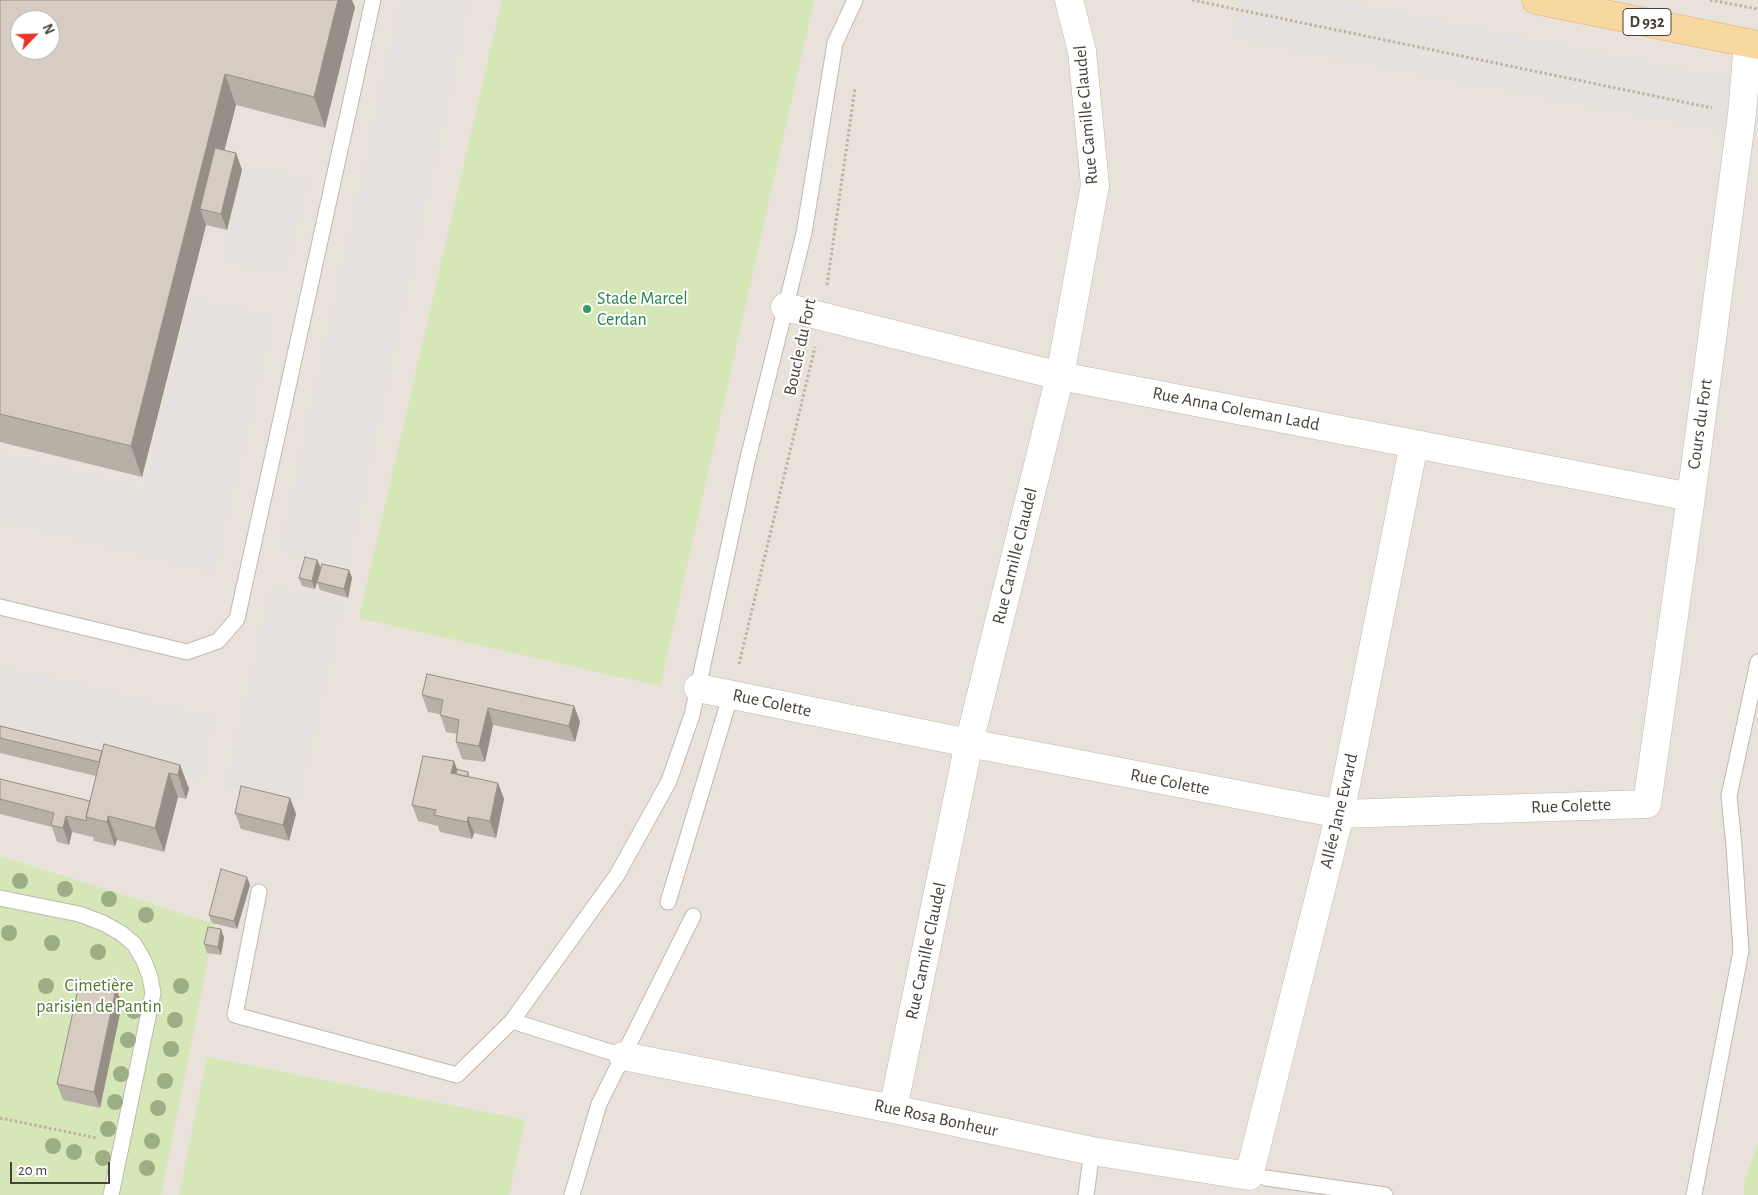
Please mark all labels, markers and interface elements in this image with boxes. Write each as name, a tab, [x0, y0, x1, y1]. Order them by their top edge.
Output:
road number: D 932	[1623, 8, 1671, 36]
north arrow	[10, 10, 60, 60]
text: N	[39, 22, 56, 37]
street label: Rue Camille Claudel	[1069, 44, 1103, 186]
place label: Stade Marcel Cerdan	[597, 288, 688, 330]
street label: Boucle du Fort	[779, 296, 821, 398]
marker: Stade Marcel Cerdan	[581, 303, 593, 315]
street label: Cours du Fort	[1683, 377, 1717, 471]
street label: Rue Anna Coleman Ladd	[1151, 382, 1321, 436]
street label: Rue Camille Claudel	[988, 486, 1042, 626]
street label: Rue Colette	[731, 684, 813, 722]
street label: Allée Jane Evrard	[1315, 751, 1363, 871]
street label: Rue Colette	[1129, 764, 1211, 800]
street label: Rue Colette	[1531, 794, 1611, 818]
street label: Rue Camille Claudel	[901, 880, 951, 1022]
park label: Cimetière parisien de Pantin	[36, 975, 162, 1018]
street label: Rue Rosa Bonheur	[872, 1094, 1000, 1142]
scale bar	[12, 1152, 112, 1184]
text: 20 m	[18, 1163, 47, 1178]

